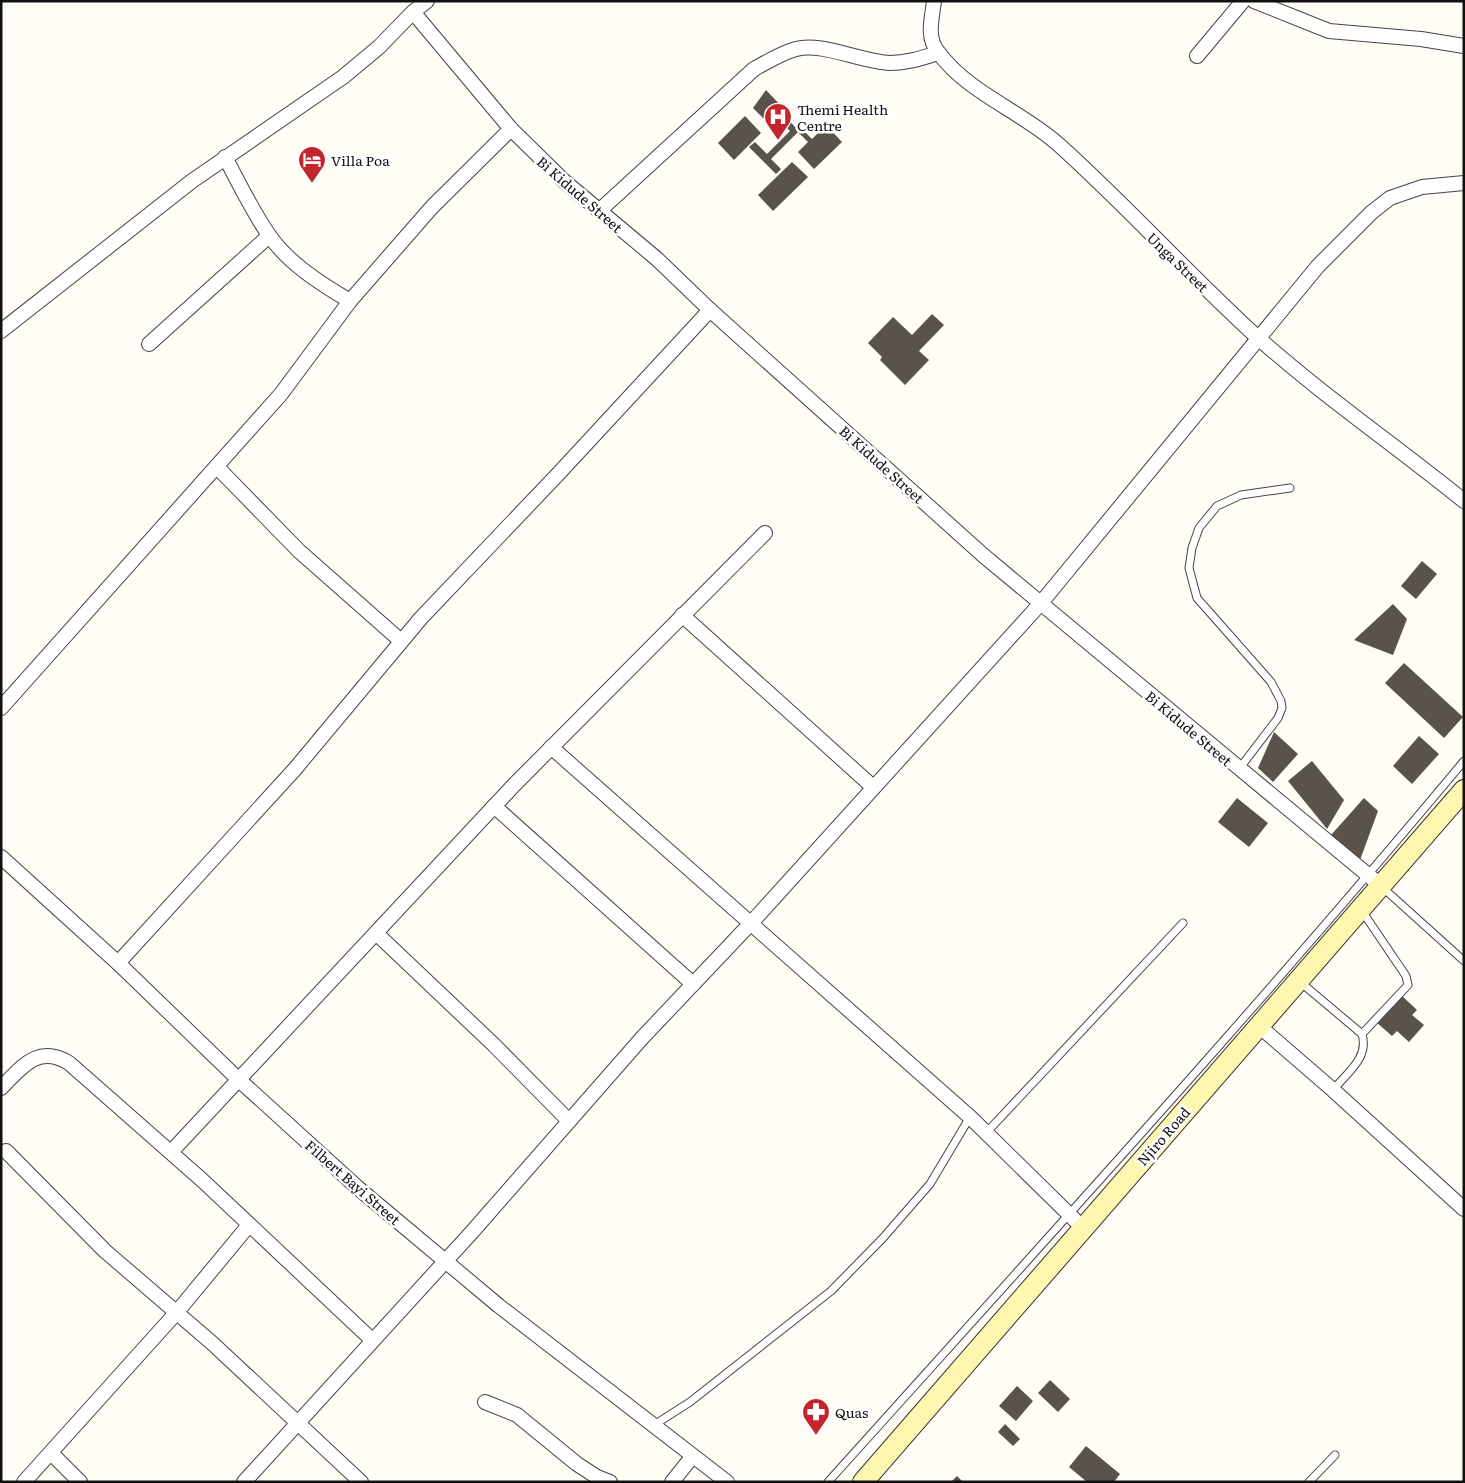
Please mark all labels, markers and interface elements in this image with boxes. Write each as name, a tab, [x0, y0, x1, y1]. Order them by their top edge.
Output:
place label: Themi Health Centre	[797, 99, 888, 135]
hospital icon: Themi Health Centre	[763, 102, 793, 141]
hotel icon: Villa Poa	[297, 145, 327, 184]
place label: Villa Poa	[331, 150, 390, 170]
street label: Bi Kidude Street	[533, 151, 627, 237]
street label: Unga Street	[1143, 228, 1213, 297]
street label: Bi Kidude Street	[835, 421, 929, 508]
street label: Bi Kidude Street	[1141, 686, 1237, 770]
street label: Njiro Road	[1132, 1102, 1194, 1170]
street label: Filbert Bayi Street	[301, 1135, 405, 1229]
pharmacy icon: Quas	[801, 1397, 831, 1436]
place label: Quas	[835, 1402, 868, 1422]

